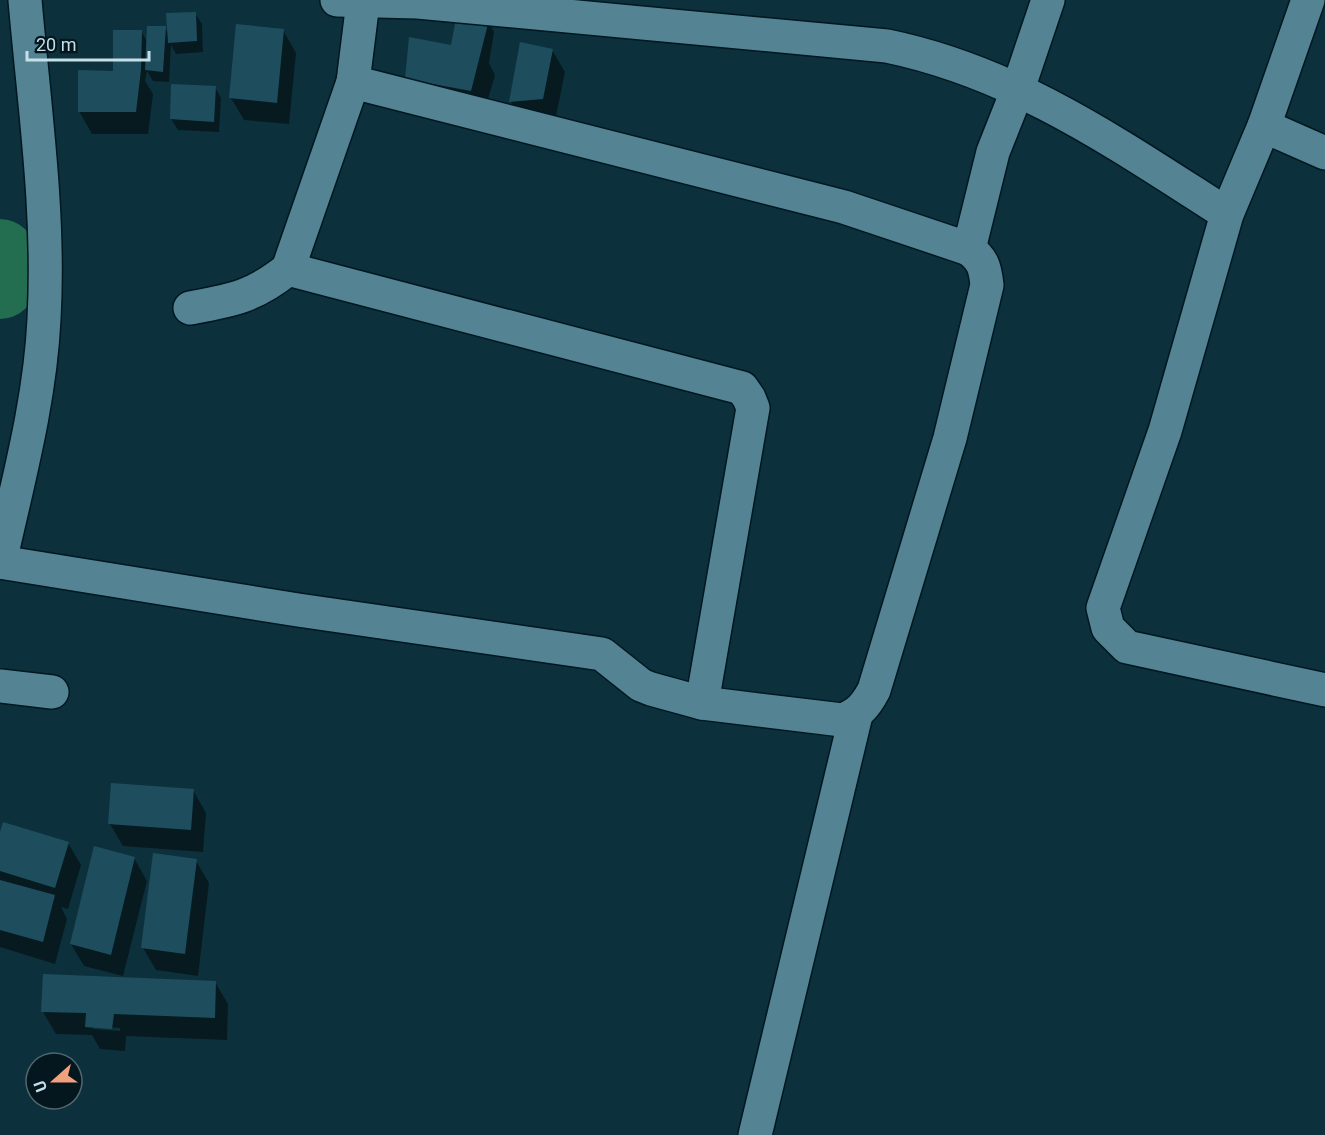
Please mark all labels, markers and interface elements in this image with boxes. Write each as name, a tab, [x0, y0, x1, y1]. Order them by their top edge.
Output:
scale bar	[27, 24, 148, 62]
text: 20 m	[36, 34, 76, 55]
north arrow	[24, 1051, 84, 1111]
text: U	[30, 1078, 51, 1095]

